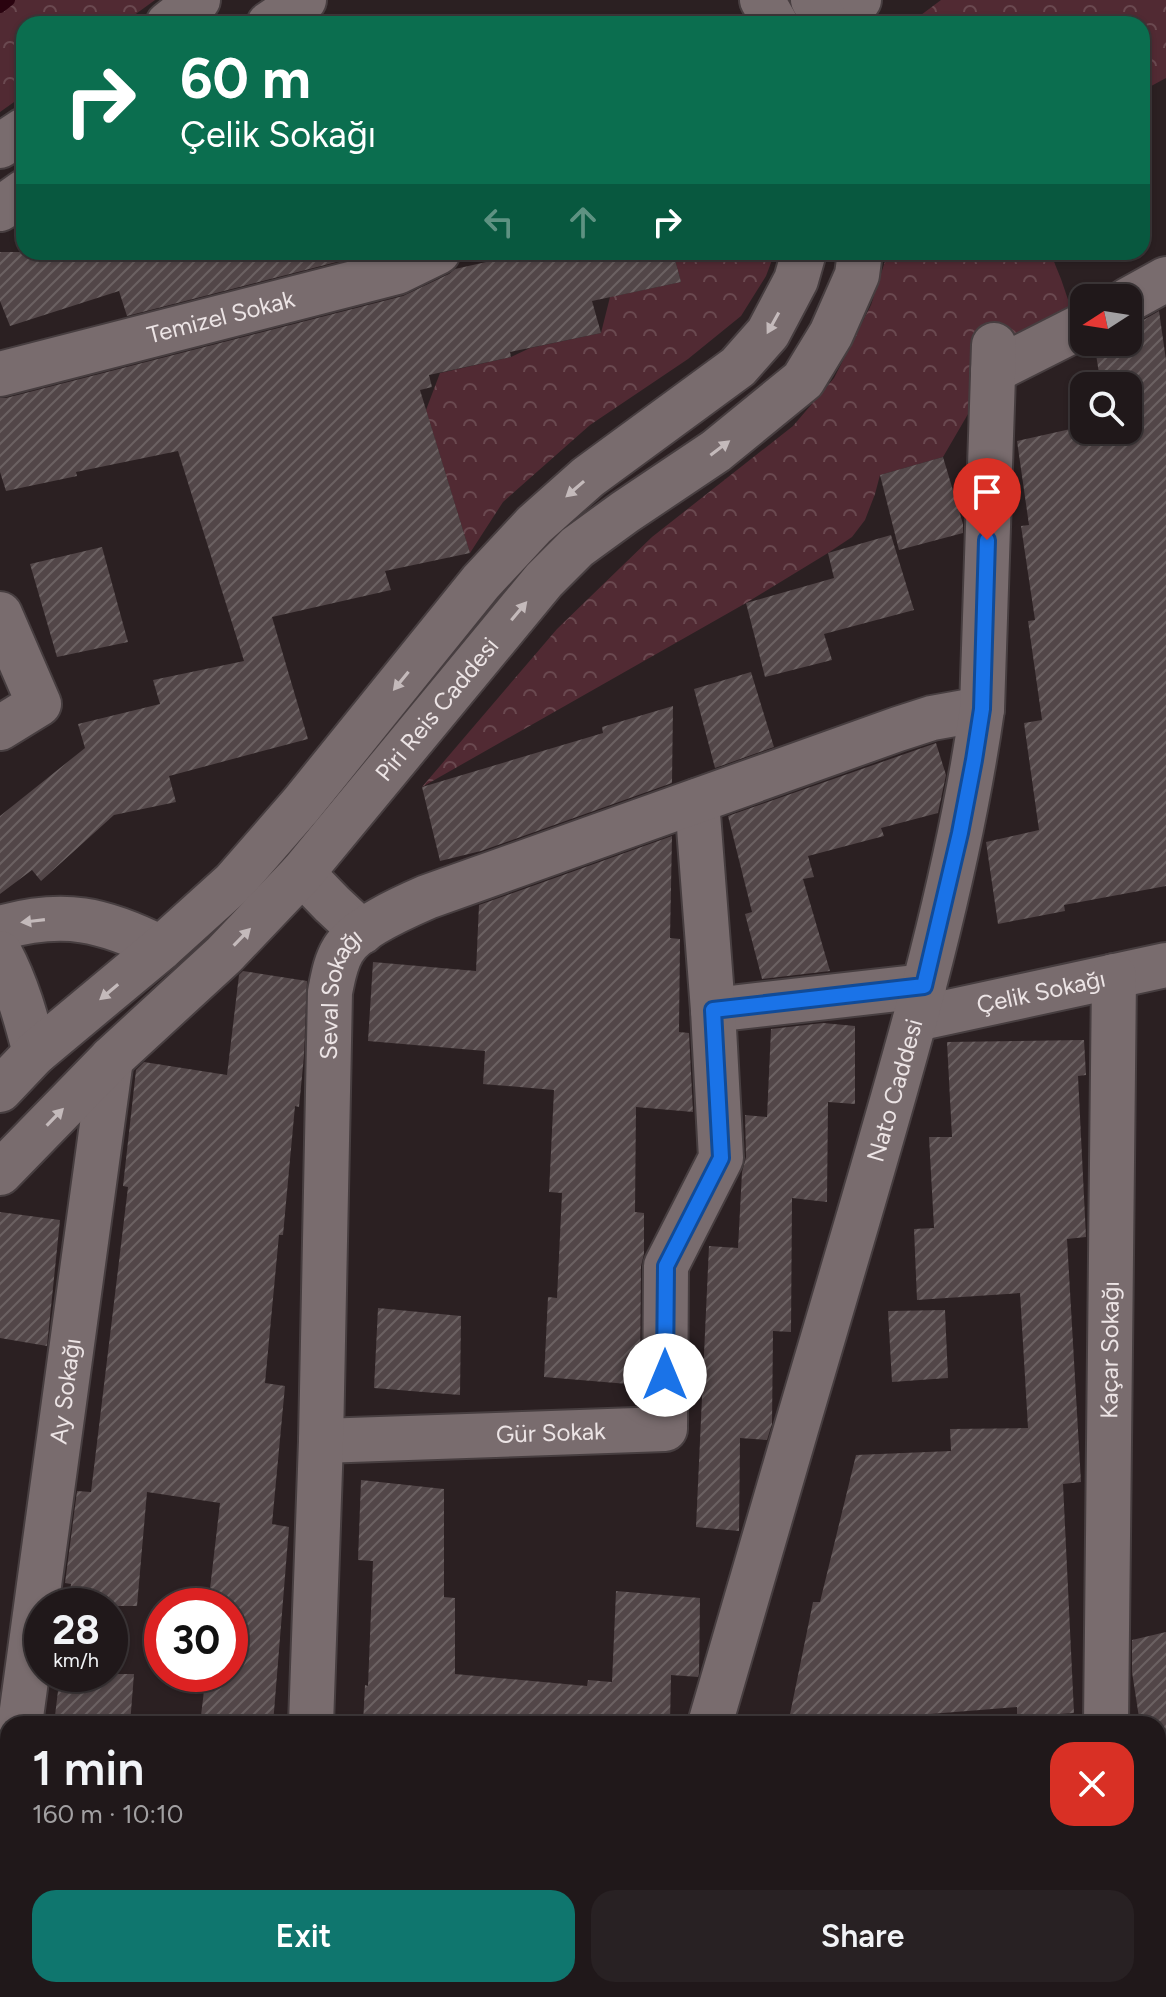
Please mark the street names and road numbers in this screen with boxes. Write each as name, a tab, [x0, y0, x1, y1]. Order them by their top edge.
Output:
street label: Temizel Sokak	[144, 284, 298, 350]
street label: Piri Reis Caddesi	[369, 631, 504, 787]
street label: Seval Sokağı	[314, 922, 368, 1060]
street label: Çelik Sokağı	[974, 964, 1108, 1019]
street label: Nato Caddesi	[860, 1016, 928, 1165]
street label: Kaçar Sokağı	[1094, 1281, 1125, 1419]
street label: Ay Sokağı	[43, 1336, 87, 1446]
street label: Gür Sokak	[496, 1416, 607, 1449]

